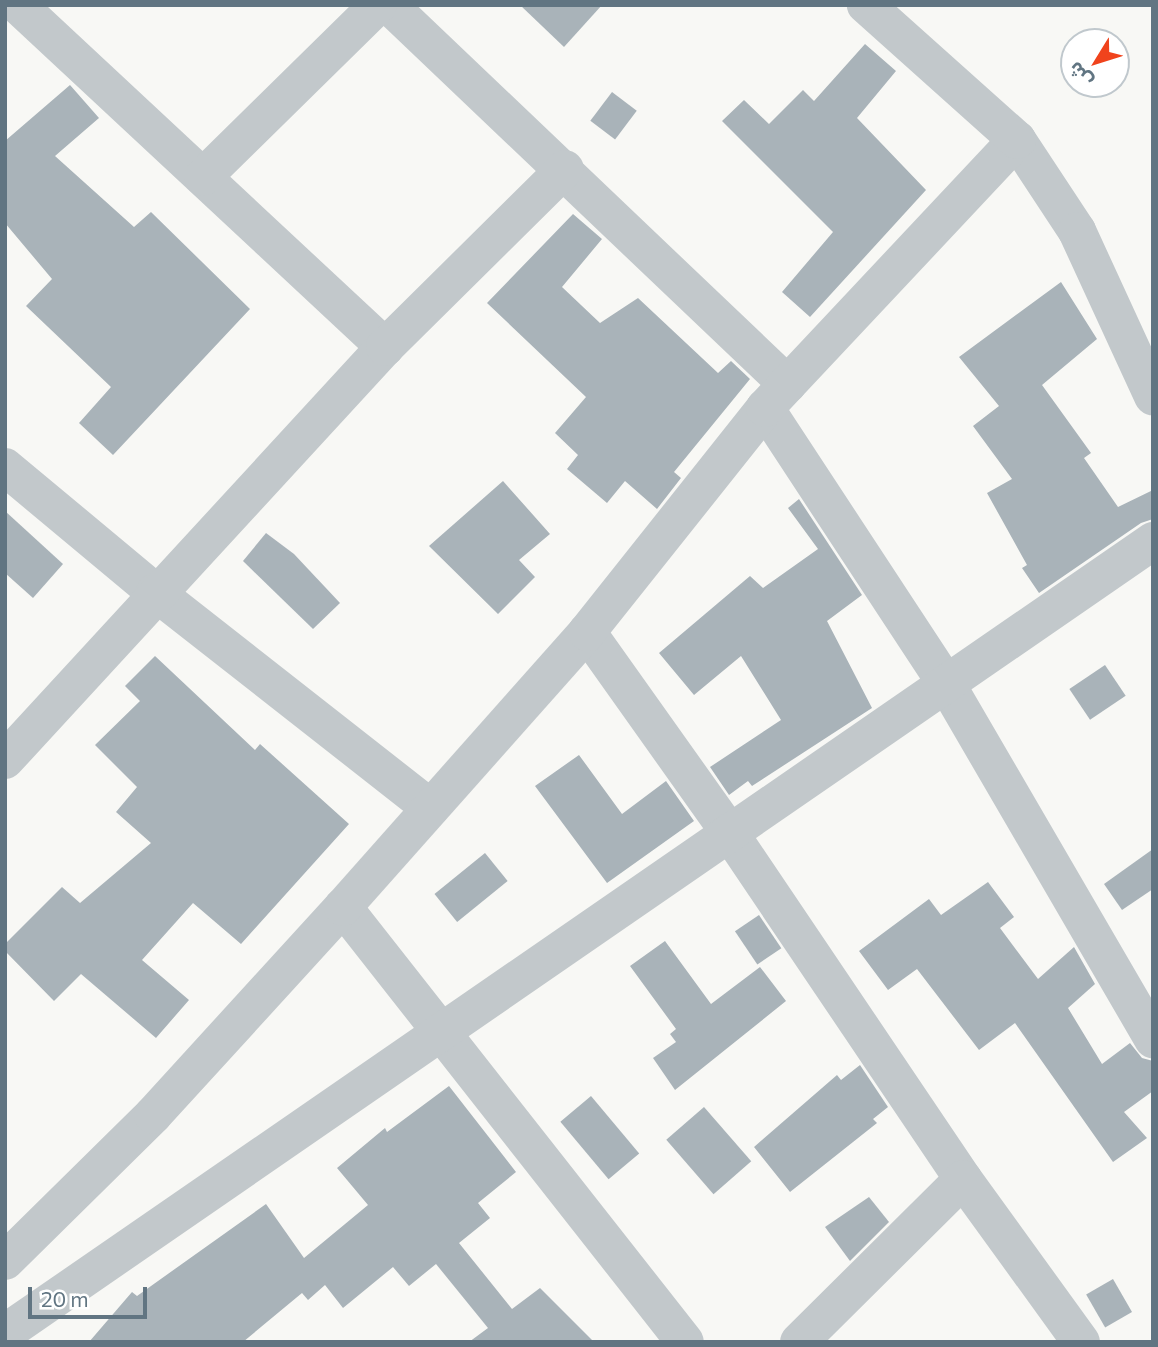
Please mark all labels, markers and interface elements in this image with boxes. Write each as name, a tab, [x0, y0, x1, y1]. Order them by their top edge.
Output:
north arrow	[1060, 28, 1130, 98]
text: ش	[1063, 58, 1097, 92]
scale bar	[32, 1274, 150, 1318]
text: 20 m	[41, 1286, 89, 1311]

